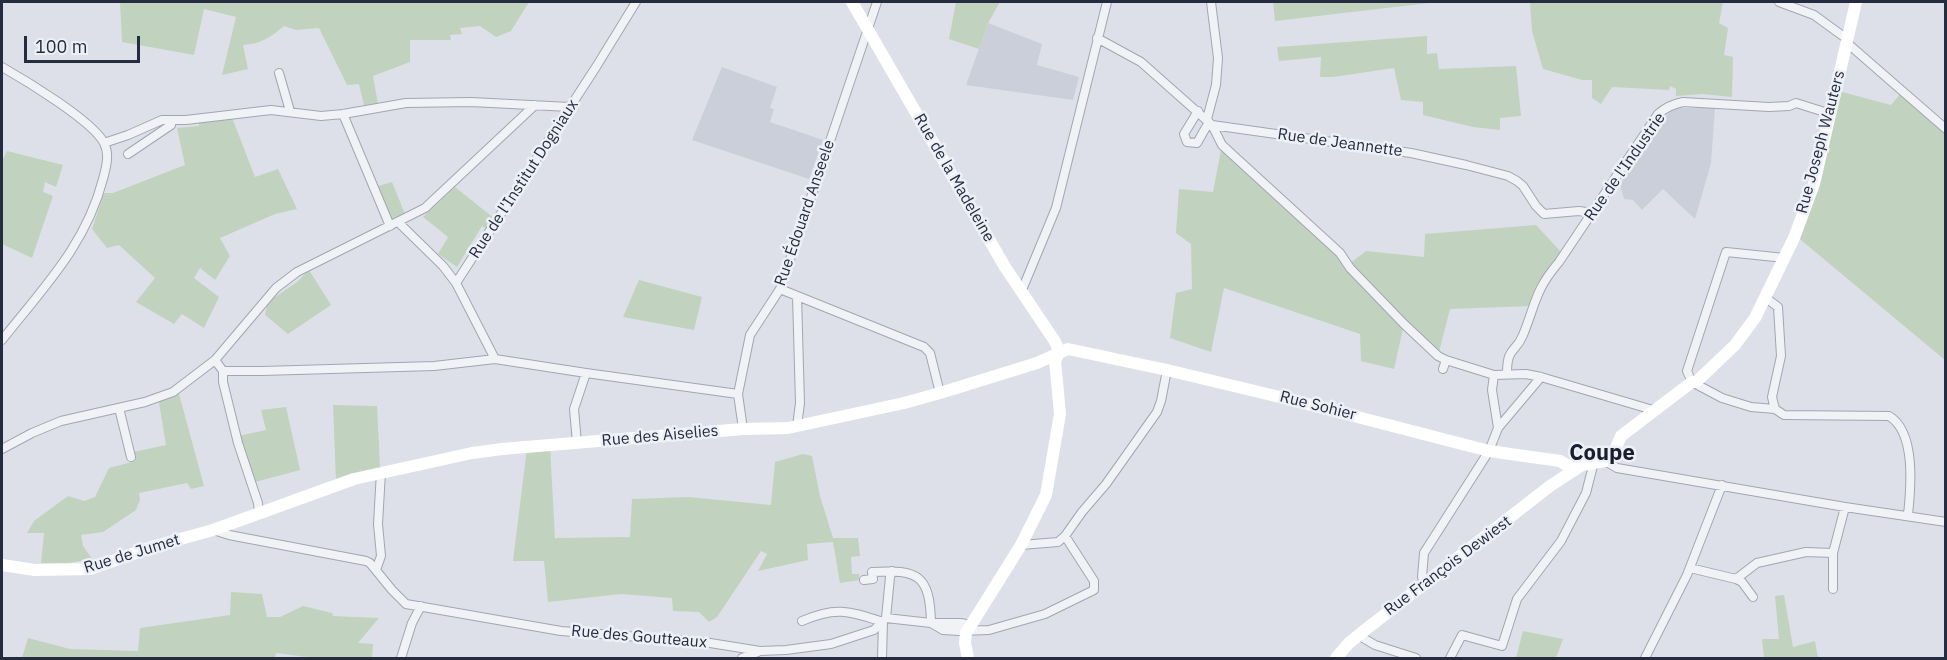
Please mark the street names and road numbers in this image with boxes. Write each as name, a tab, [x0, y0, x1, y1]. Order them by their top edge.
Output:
street label: Rue Joseph Wauters	[1793, 68, 1849, 216]
street label: Rue de l'Institut Dogniaux	[465, 96, 583, 262]
street label: Rue de l'Industrie	[1580, 109, 1670, 225]
street label: Rue de la Madeleine	[909, 110, 999, 246]
street label: Rue de Jeannette	[1276, 125, 1404, 161]
street label: Rue Édouard Anseele	[771, 137, 839, 289]
street label: Rue Sohier	[1278, 387, 1358, 425]
street label: Rue des Aiselies	[601, 421, 719, 451]
street label: Rue François Dewiest	[1381, 512, 1515, 620]
street label: Rue de Jumet	[82, 530, 182, 578]
street label: Rue des Goutteaux	[570, 621, 708, 653]

